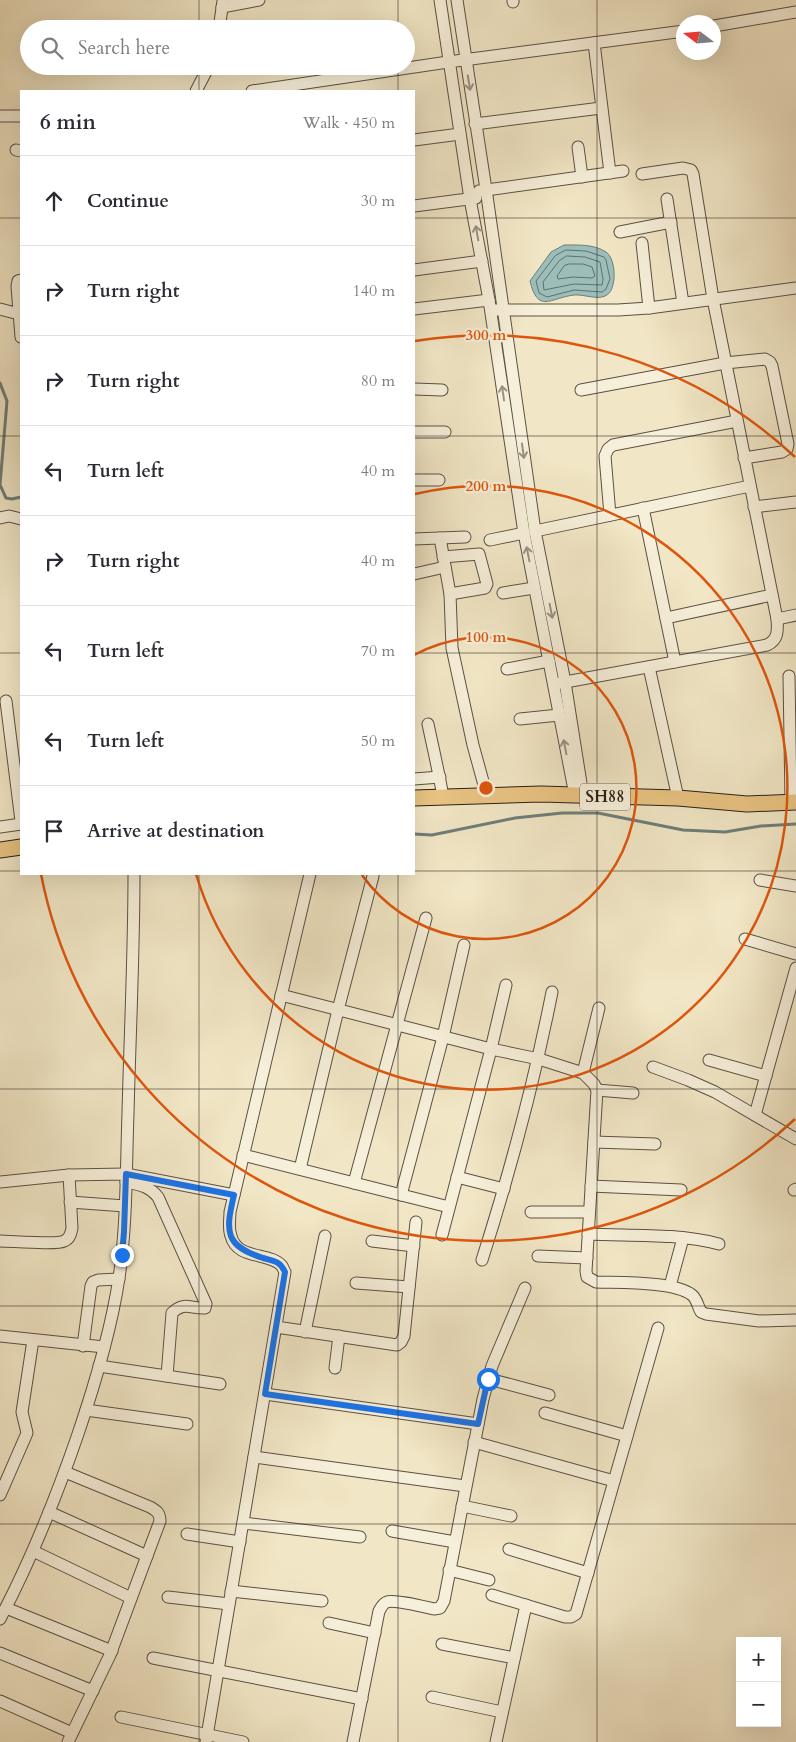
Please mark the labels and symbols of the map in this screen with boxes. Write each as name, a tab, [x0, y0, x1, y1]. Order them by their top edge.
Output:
north arrow	[676, 15, 721, 60]
one-way arrow	[464, 75, 474, 91]
one-way arrow	[471, 225, 481, 241]
text: 300 m	[466, 325, 507, 345]
one-way arrow	[498, 385, 508, 401]
one-way arrow	[518, 443, 528, 459]
text: 200 m	[466, 476, 507, 496]
one-way arrow	[522, 546, 532, 562]
one-way arrow	[547, 603, 556, 619]
text: 100 m	[466, 627, 507, 647]
one-way arrow	[560, 740, 570, 756]
centre of rings	[477, 779, 495, 797]
road number: SH88	[580, 784, 630, 810]
route end	[111, 1244, 134, 1267]
route start	[477, 1368, 500, 1391]

